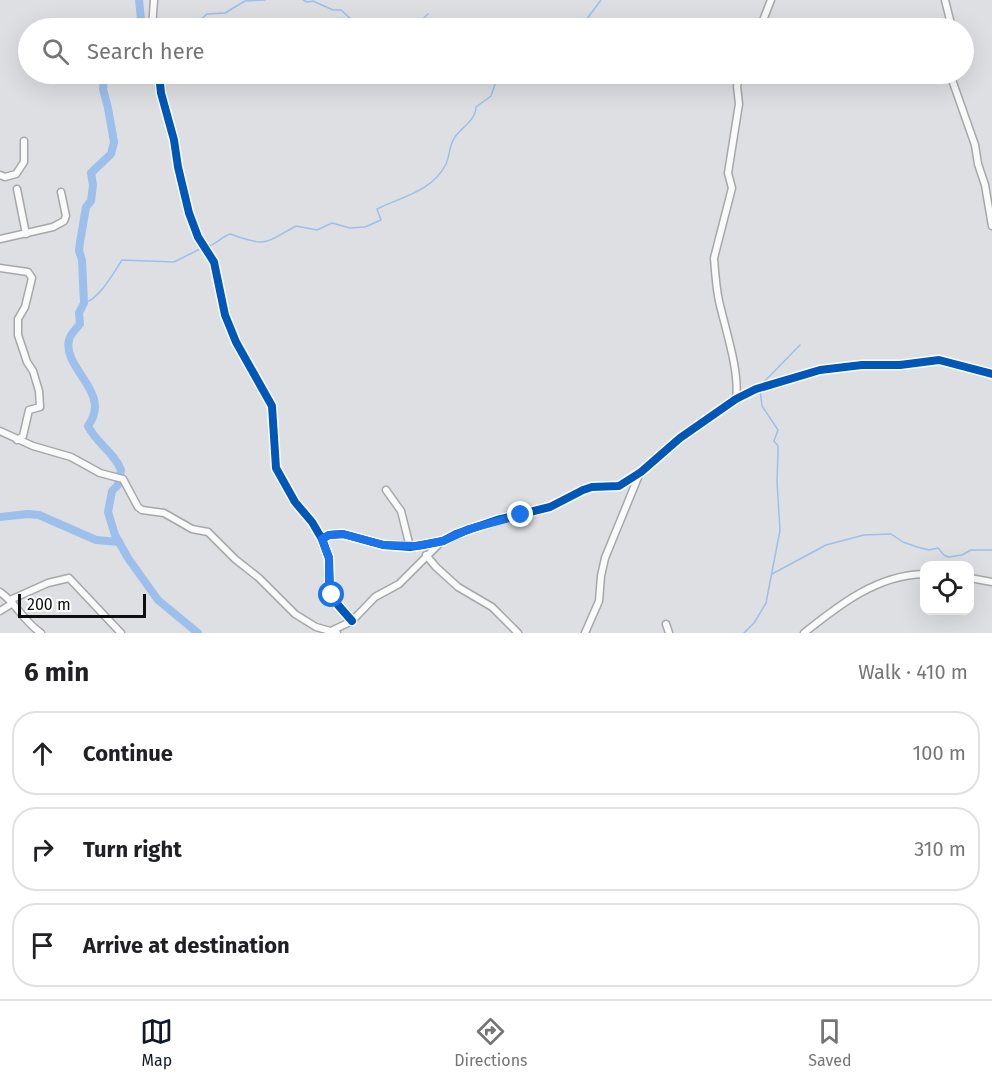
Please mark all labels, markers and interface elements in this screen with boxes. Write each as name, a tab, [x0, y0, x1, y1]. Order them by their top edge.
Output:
search box	[18, 18, 974, 84]
icon: search	[39, 35, 72, 68]
text: Search here	[87, 38, 205, 65]
route end	[507, 501, 533, 527]
map controls	[920, 561, 974, 615]
button: locate	[920, 561, 974, 615]
route start	[318, 581, 344, 607]
scale bar	[18, 591, 146, 618]
text: 200 m	[27, 595, 71, 614]
text: 6 min	[24, 657, 89, 688]
text: Walk · 410 m	[858, 660, 968, 684]
icon: ahead	[26, 737, 59, 770]
text: Continue	[83, 740, 173, 767]
text: 100 m	[913, 741, 966, 765]
icon: right	[26, 833, 59, 866]
text: Turn right	[83, 836, 182, 863]
text: 310 m	[914, 837, 966, 861]
icon: arrive	[26, 929, 59, 962]
text: Arrive at destination	[83, 932, 290, 959]
tab: Map	[140, 1015, 173, 1070]
tab: Directions	[454, 1015, 528, 1070]
tab: Saved	[808, 1015, 852, 1070]

